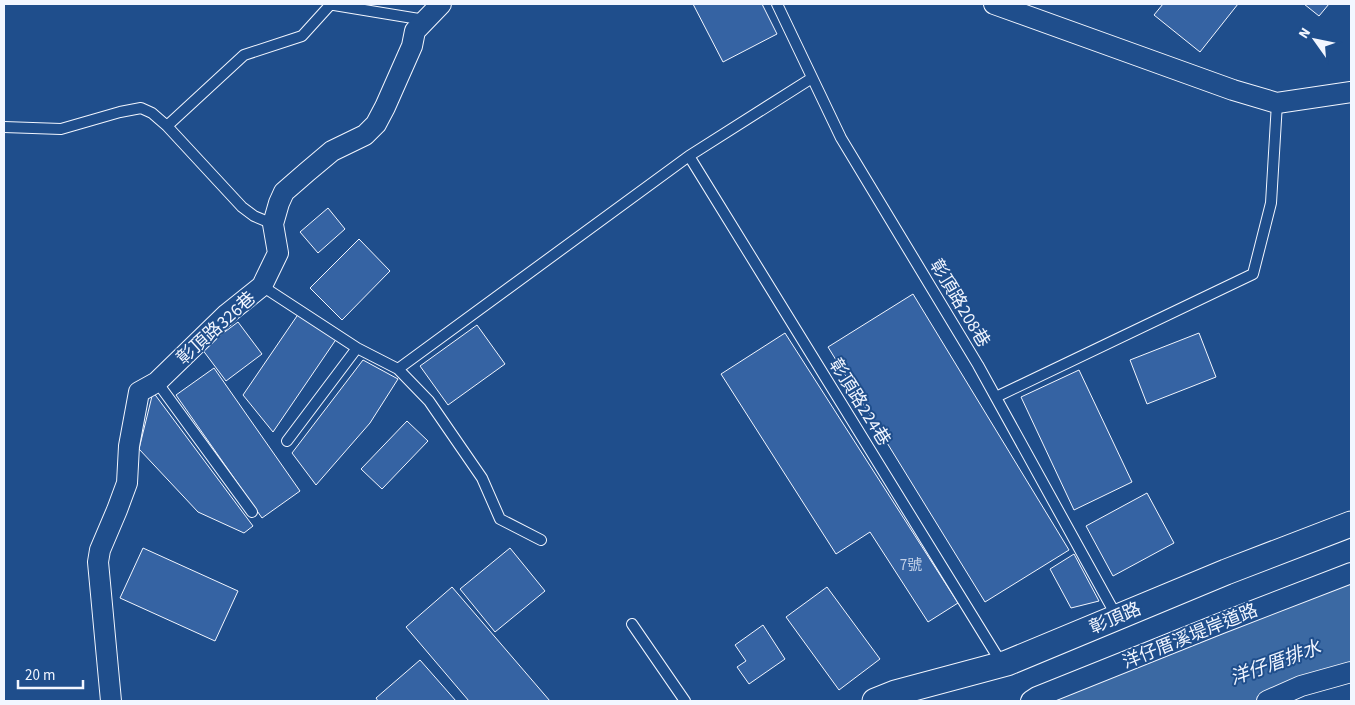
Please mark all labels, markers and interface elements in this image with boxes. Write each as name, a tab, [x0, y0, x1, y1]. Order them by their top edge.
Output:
north arrow	[1290, 15, 1340, 65]
text: N	[1294, 24, 1316, 43]
street label: 彰頂路208巷	[923, 254, 996, 352]
street label: 彰頂路326巷	[171, 286, 261, 371]
street label: 彰頂路224巷	[823, 354, 896, 451]
house number: 7號	[900, 555, 922, 576]
street label: 彰頂路	[1085, 596, 1145, 641]
street label: 洋仔厝溪堤岸道路	[1119, 598, 1262, 675]
water label: 洋仔厝排水	[1226, 634, 1326, 692]
scale bar	[18, 658, 82, 690]
text: 20 m	[25, 665, 55, 686]

